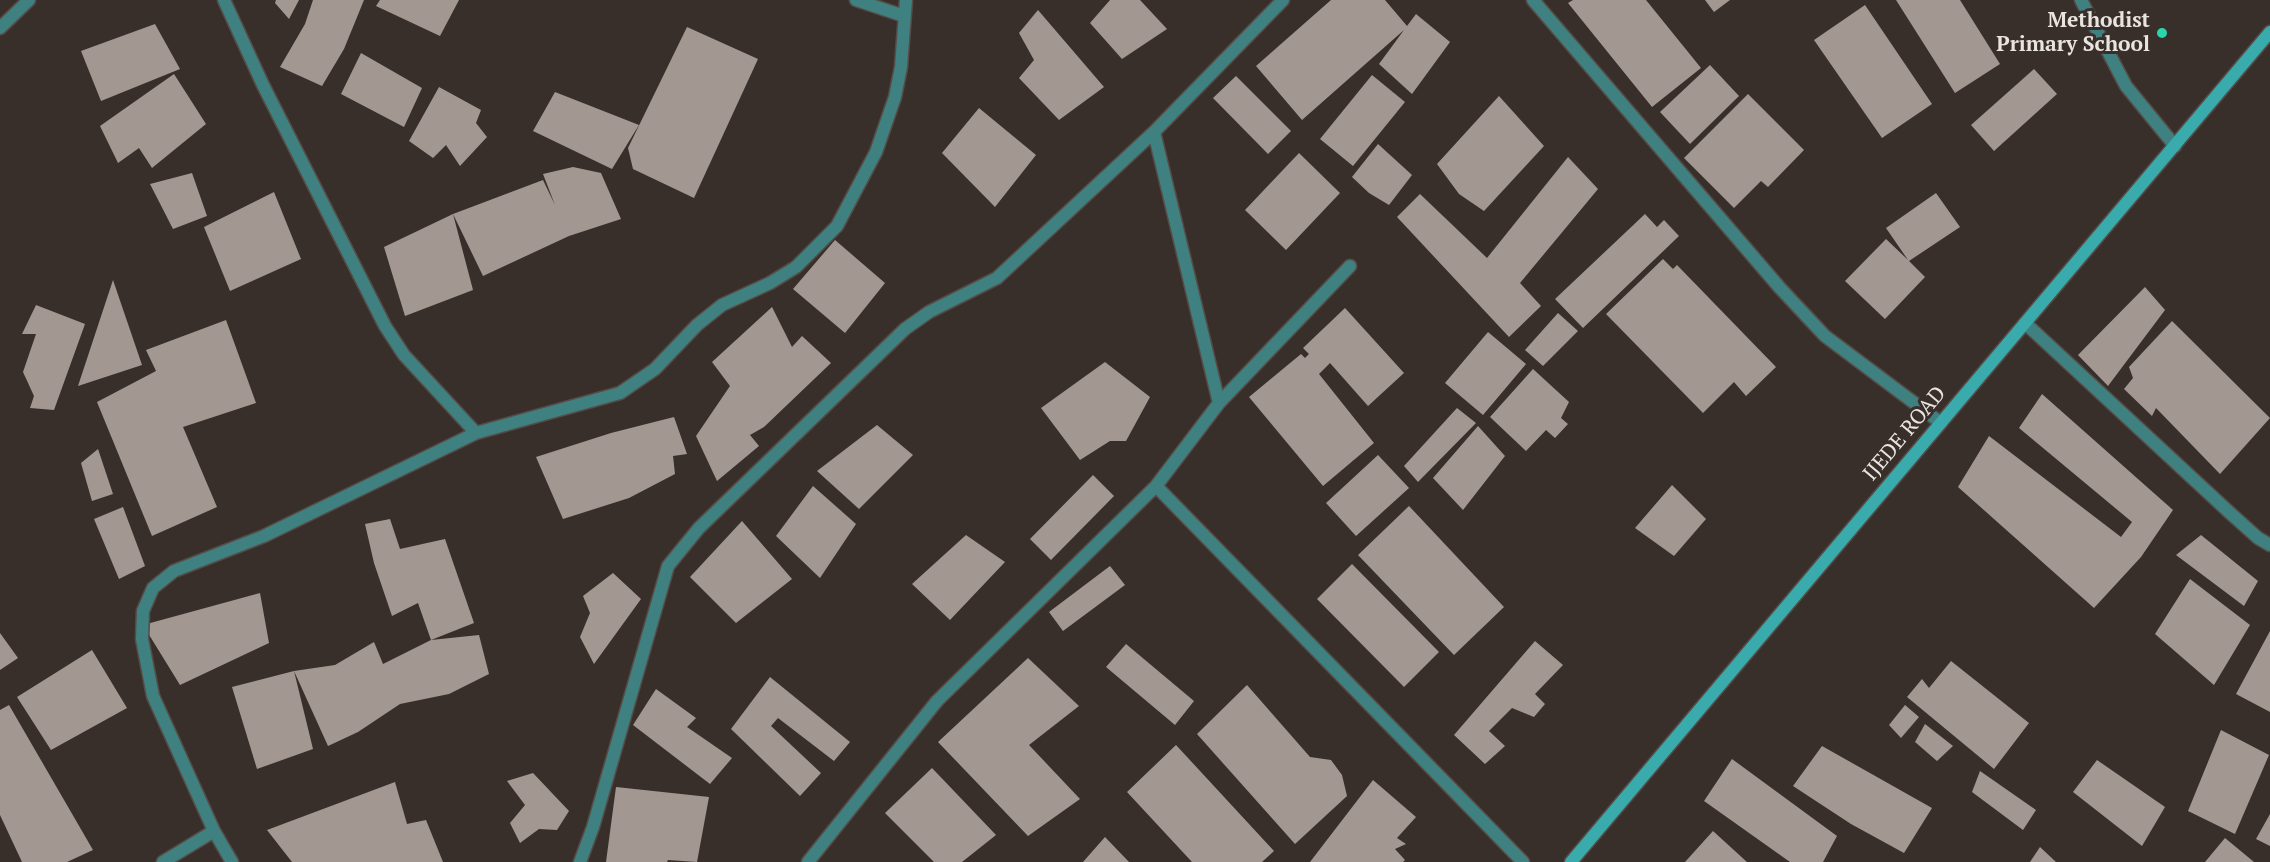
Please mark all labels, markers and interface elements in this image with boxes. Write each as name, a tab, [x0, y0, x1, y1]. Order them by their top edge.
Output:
place label: Methodist Primary School	[1996, 8, 2150, 58]
marker: Methodist Primary School	[2155, 26, 2169, 40]
street label: IJEDE ROAD	[1858, 382, 1952, 486]

